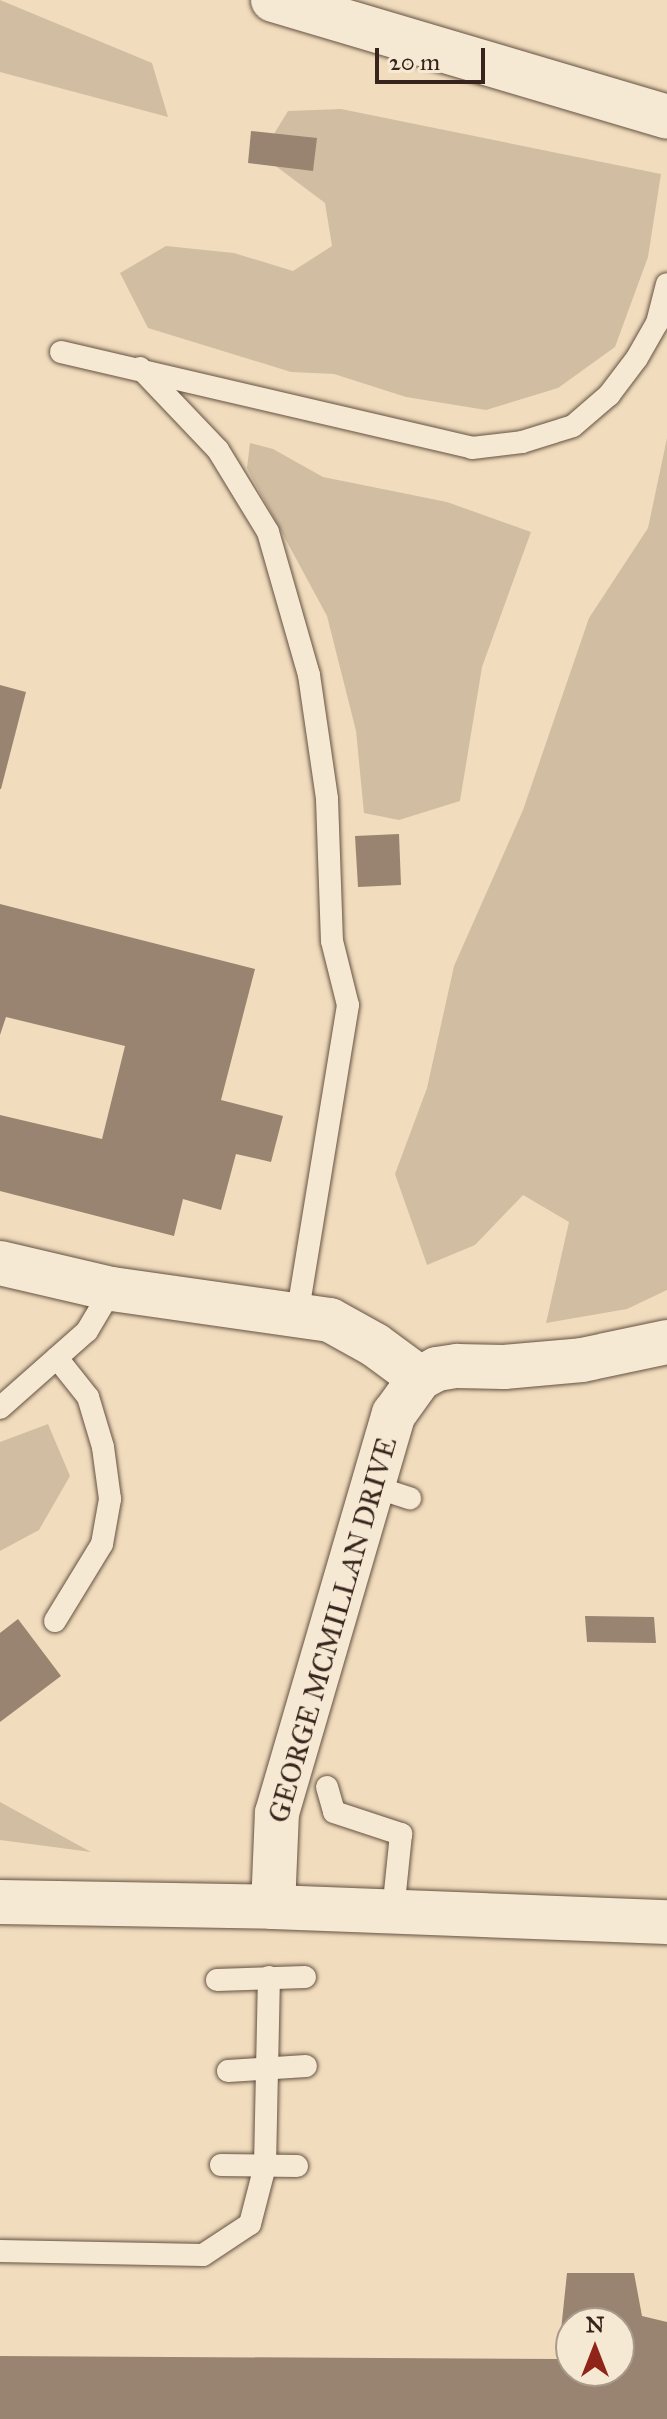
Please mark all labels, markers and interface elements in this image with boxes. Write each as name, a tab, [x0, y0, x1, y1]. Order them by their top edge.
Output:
scale bar	[379, 32, 489, 82]
text: 20 m	[389, 47, 440, 77]
street label: GEORGE MCMILLAN DRIVE	[262, 1433, 404, 1827]
north arrow	[555, 2307, 635, 2387]
text: N	[586, 2311, 604, 2338]

